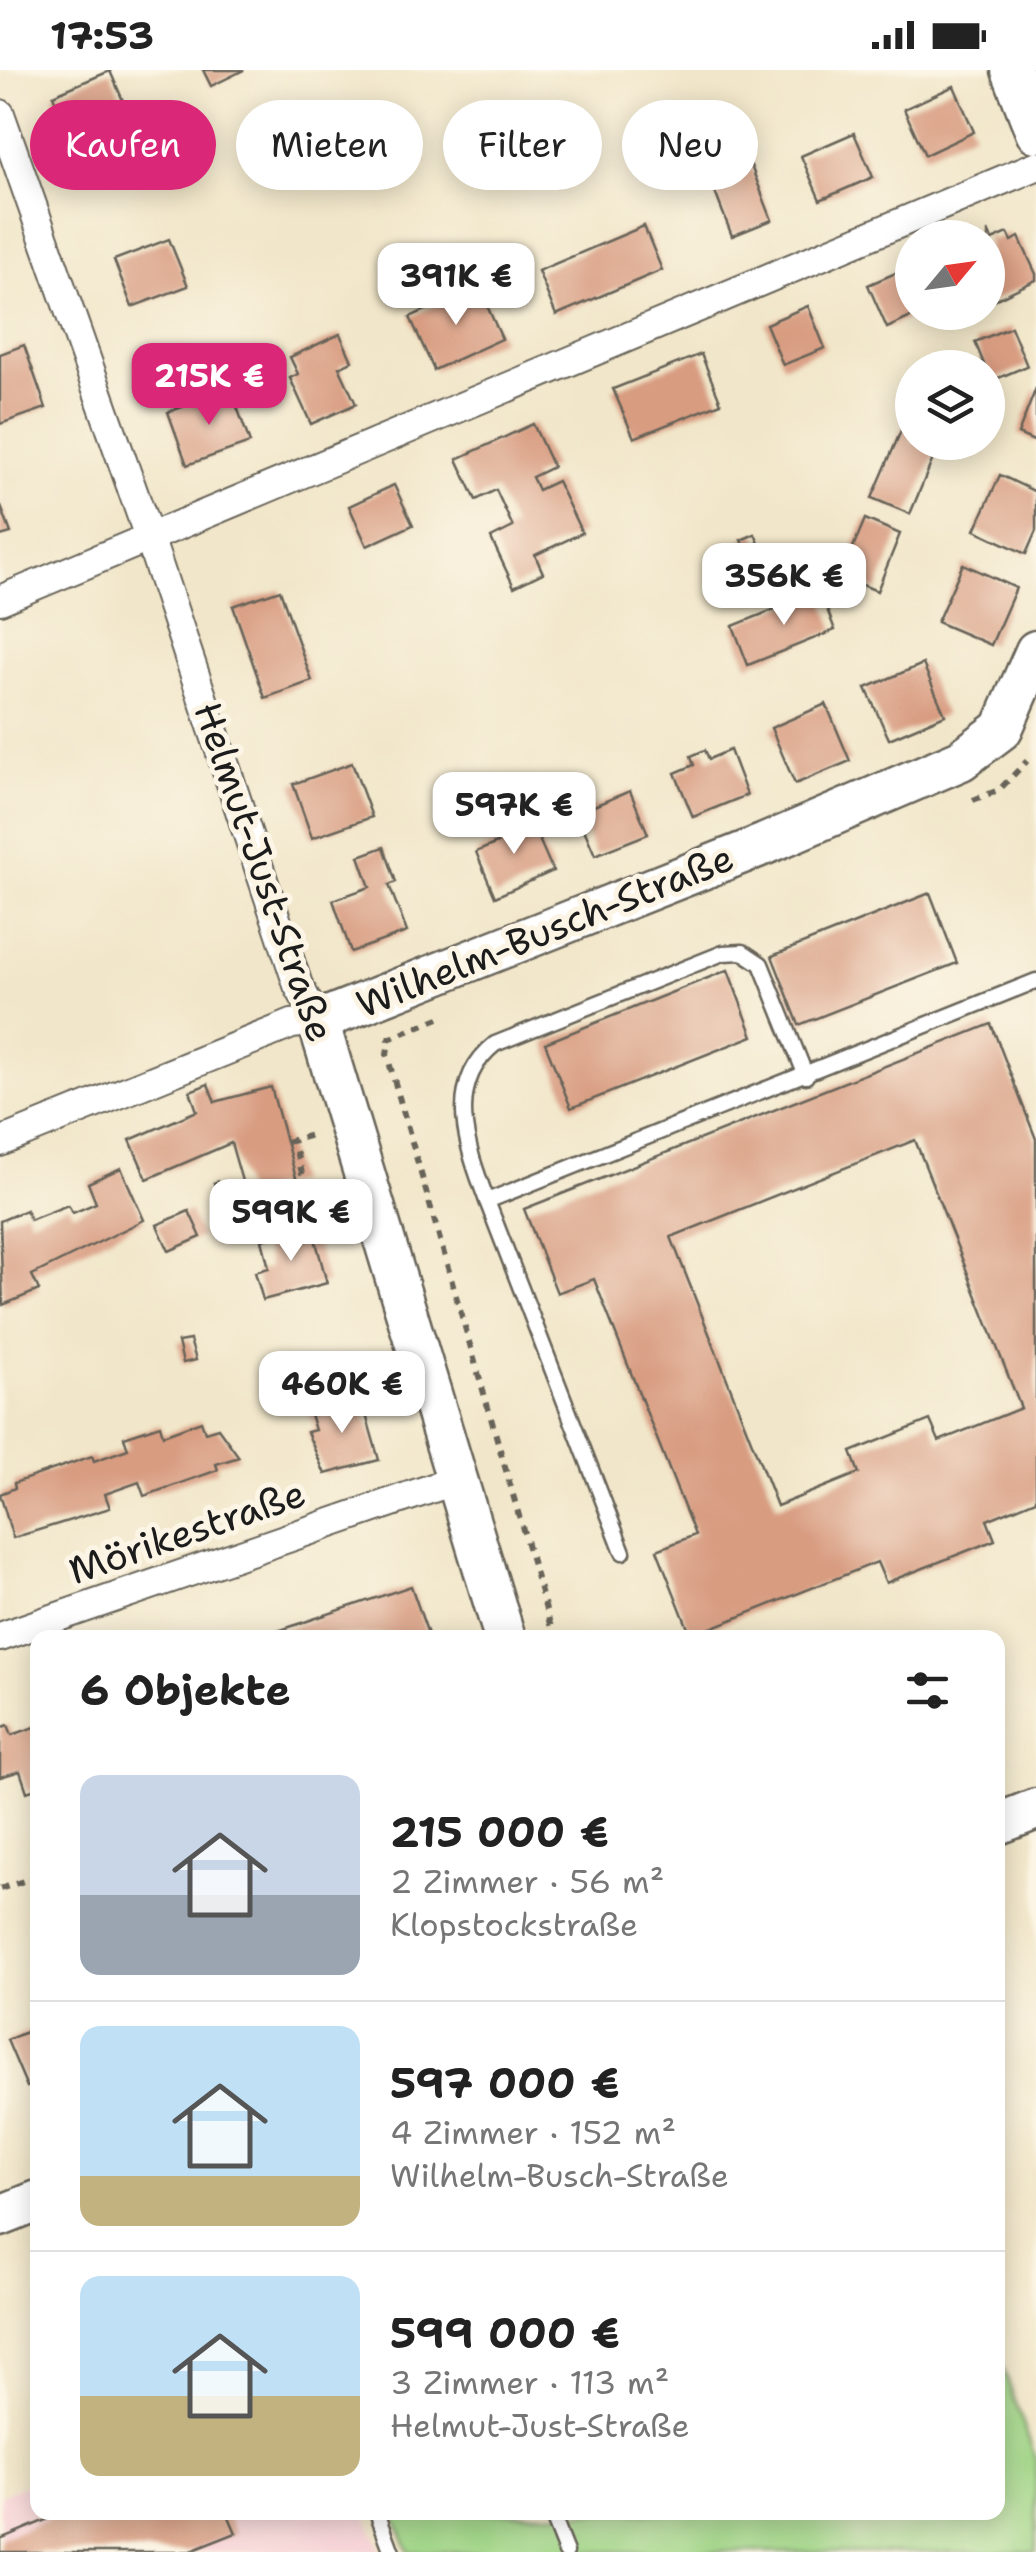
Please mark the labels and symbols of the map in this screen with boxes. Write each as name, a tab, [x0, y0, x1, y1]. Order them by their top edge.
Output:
north arrow	[895, 220, 1005, 330]
pin: 391K €	[375, 243, 537, 328]
pin: 215K €	[128, 343, 290, 428]
pin: 356K €	[703, 543, 865, 628]
street label: Helmut-Just-Straße	[182, 695, 347, 1048]
pin: 597K €	[433, 772, 595, 857]
street label: Wilhelm-Busch-Straße	[349, 832, 741, 1030]
pin: 599K €	[210, 1179, 372, 1264]
pin: 460K €	[261, 1351, 423, 1436]
street label: Mörikestraße	[62, 1467, 312, 1596]

